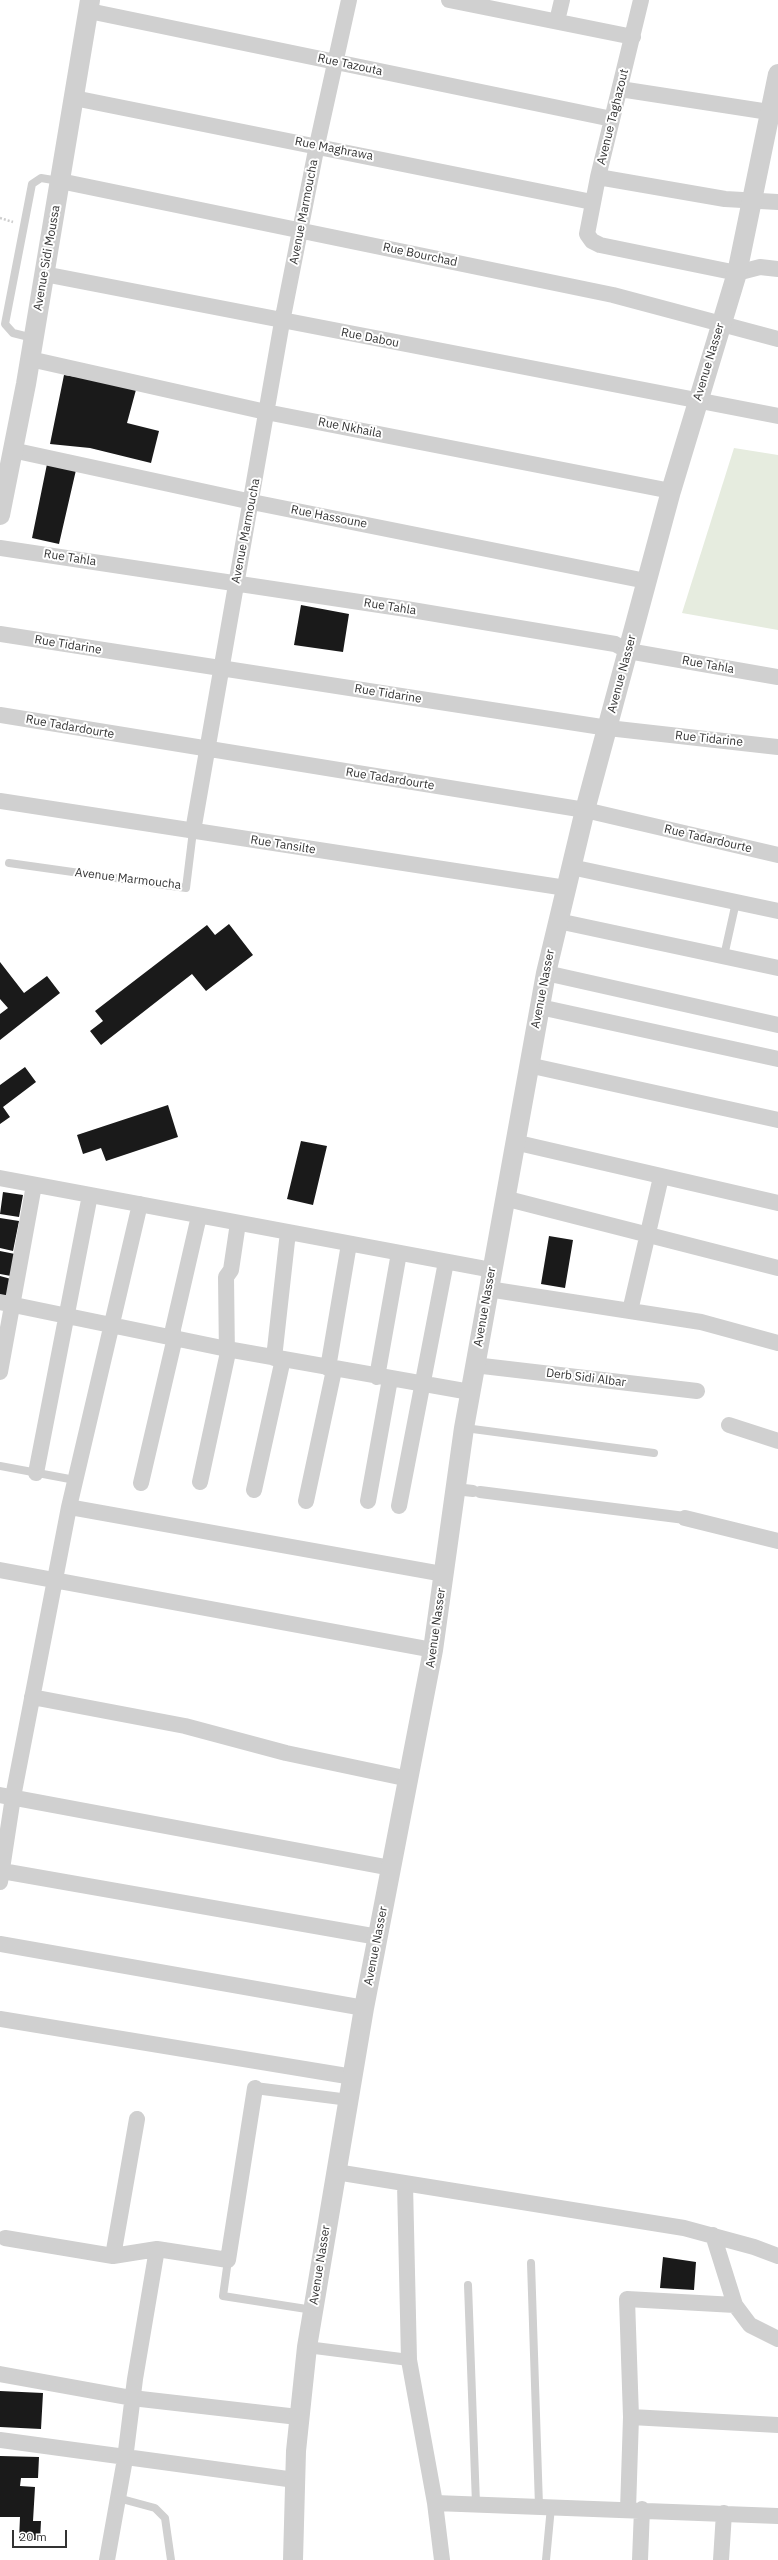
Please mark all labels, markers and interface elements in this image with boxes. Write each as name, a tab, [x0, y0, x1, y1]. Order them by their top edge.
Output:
street label: Rue Tazouta	[316, 51, 384, 79]
street label: Avenue Taghazout	[594, 68, 632, 166]
street label: Rue Maghrawa	[294, 134, 374, 164]
street label: Avenue Marmoucha	[287, 158, 321, 266]
street label: Avenue Sidi Moussa	[31, 204, 63, 312]
street label: Rue Bourchad	[381, 240, 459, 270]
street label: Avenue Nasser	[690, 321, 728, 403]
street label: Rue Dabou	[340, 325, 400, 351]
street label: Rue Nkhaila	[317, 415, 383, 441]
street label: Avenue Marmoucha	[229, 477, 263, 585]
street label: Rue Hassoune	[290, 503, 368, 531]
street label: Rue Tahla	[43, 547, 97, 569]
street label: Rue Tahla	[363, 596, 417, 618]
street label: Rue Tidarine	[33, 633, 103, 657]
street label: Avenue Nasser	[605, 633, 639, 715]
street label: Rue Tahla	[681, 653, 735, 677]
street label: Rue Tidarine	[353, 682, 423, 706]
street label: Rue Tadardourte	[25, 712, 115, 742]
street label: Rue Tidarine	[674, 728, 744, 750]
street label: Rue Tadardourte	[345, 765, 435, 793]
street label: Rue Tadardourte	[663, 822, 753, 856]
street label: Rue Tansilte	[249, 833, 317, 857]
street label: Avenue Marmoucha	[74, 865, 182, 893]
street label: Avenue Nasser	[528, 948, 558, 1030]
street label: Avenue Nasser	[471, 1266, 499, 1348]
street label: Derb Sidi Albar	[545, 1366, 627, 1390]
street label: Avenue Nasser	[423, 1587, 449, 1669]
street label: Avenue Nasser	[361, 1905, 391, 1987]
street label: Avenue Nasser	[307, 2224, 333, 2306]
scale bar	[14, 2522, 69, 2548]
text: 20 m	[19, 2529, 47, 2544]

